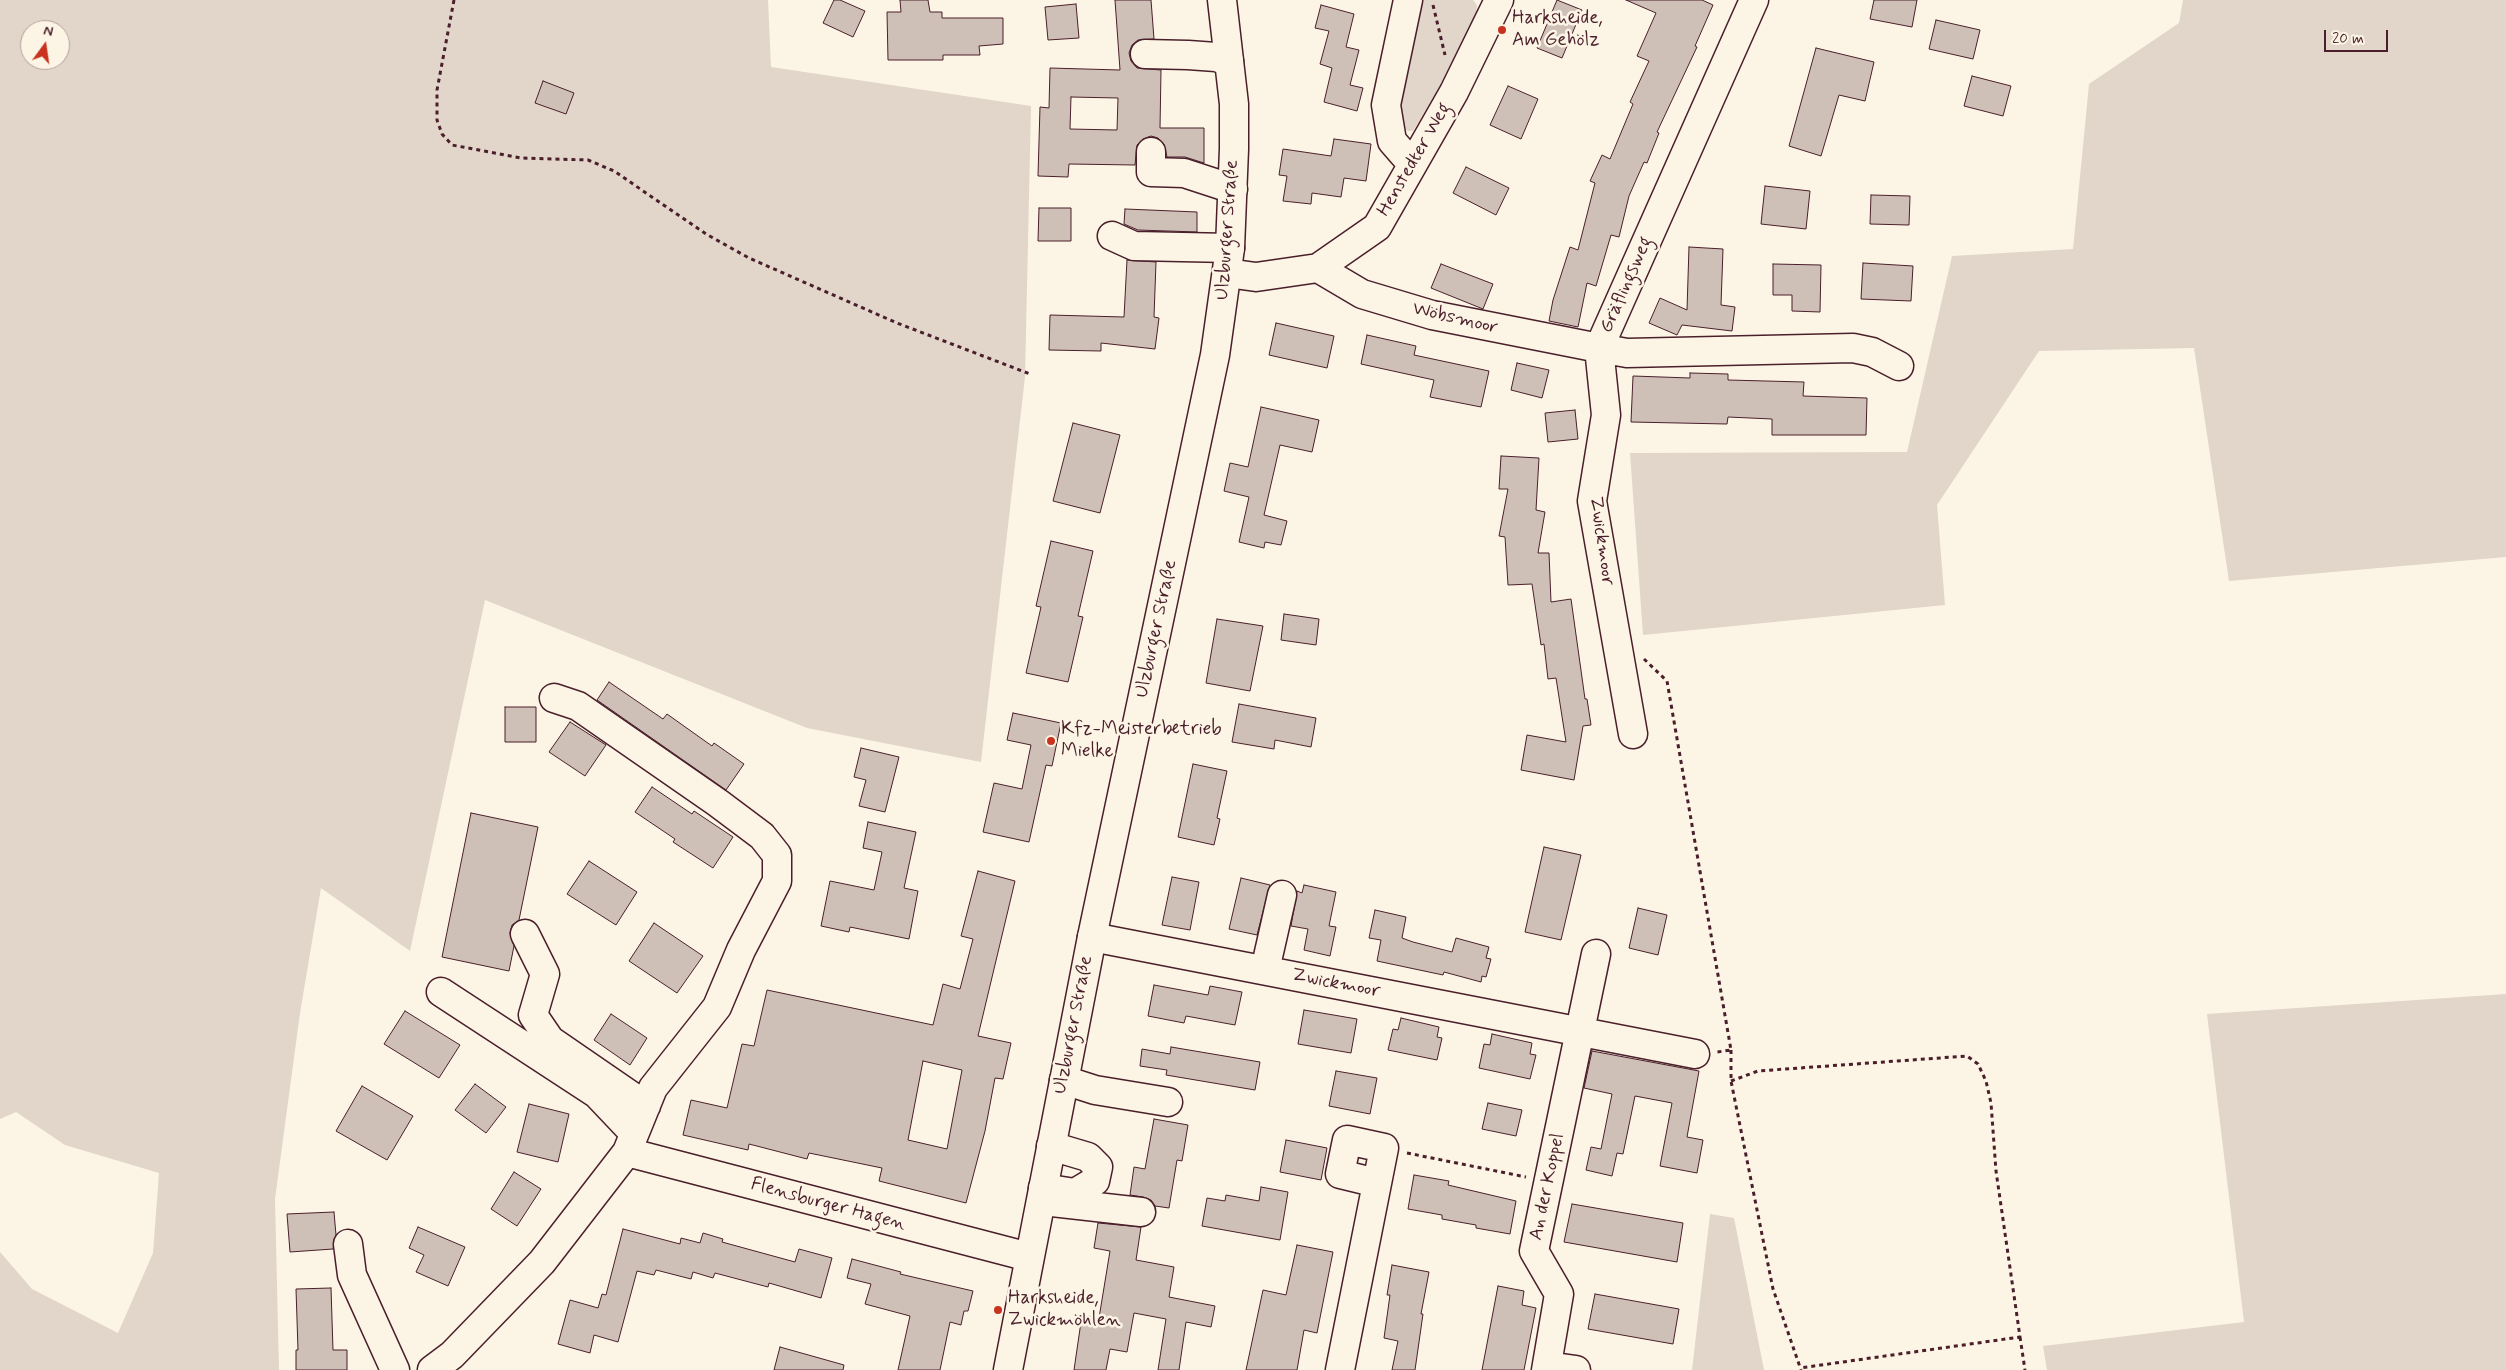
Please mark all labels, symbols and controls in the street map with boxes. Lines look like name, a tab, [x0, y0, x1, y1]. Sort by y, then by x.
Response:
place label: Harksheide, Am Gehölz	[1512, 8, 1603, 52]
north arrow	[20, 20, 70, 70]
scale bar	[2326, 20, 2390, 52]
text: N	[42, 22, 55, 41]
marker: Harksheide, Am Gehölz	[1496, 24, 1508, 36]
text: 20 m	[2332, 29, 2364, 49]
street label: Henstedter Weg	[1373, 99, 1457, 221]
street label: Ulzburger Straße	[1212, 159, 1244, 301]
street label: Gräflingsweg	[1596, 233, 1658, 337]
street label: Wöbsmoor	[1410, 298, 1500, 340]
street label: Zwickmoor	[1583, 495, 1619, 587]
street label: Ulzburger Straße	[1131, 558, 1183, 700]
place label: Kfz-Meisterbetrieb Mielke	[1061, 719, 1222, 763]
marker: Kfz-Meisterbetrieb Mielke	[1045, 735, 1057, 747]
street label: Ulzburger Straße	[1049, 954, 1099, 1096]
street label: Zwickmoor	[1290, 964, 1382, 1004]
street label: An der Koppel	[1526, 1131, 1570, 1243]
street label: Flensburger Hagen	[748, 1173, 908, 1237]
place label: Harksheide, Zwickmöhlen	[1008, 1288, 1121, 1332]
marker: Harksheide, Zwickmöhlen	[992, 1304, 1004, 1316]

